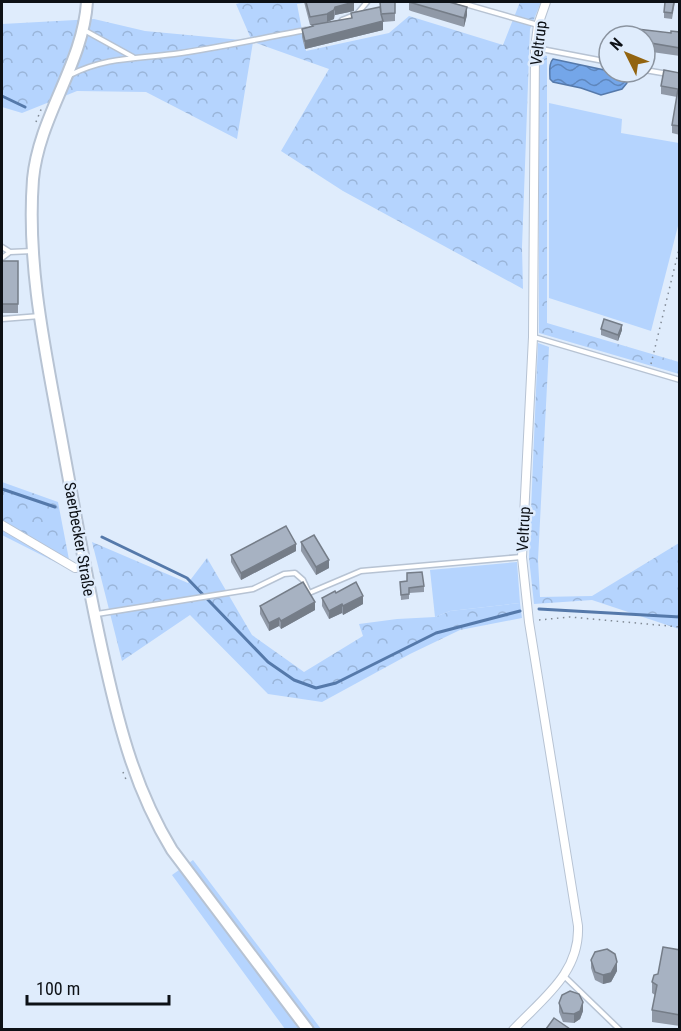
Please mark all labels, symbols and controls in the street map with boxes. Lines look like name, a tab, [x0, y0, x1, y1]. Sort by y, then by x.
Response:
street label: Veltrup	[526, 19, 551, 67]
north arrow	[597, 24, 657, 84]
text: N	[606, 34, 627, 54]
street label: Saerbecker Straße	[60, 481, 99, 598]
street label: Veltrup	[513, 506, 534, 552]
scale bar	[27, 968, 170, 1006]
text: 100 m	[36, 978, 80, 999]

